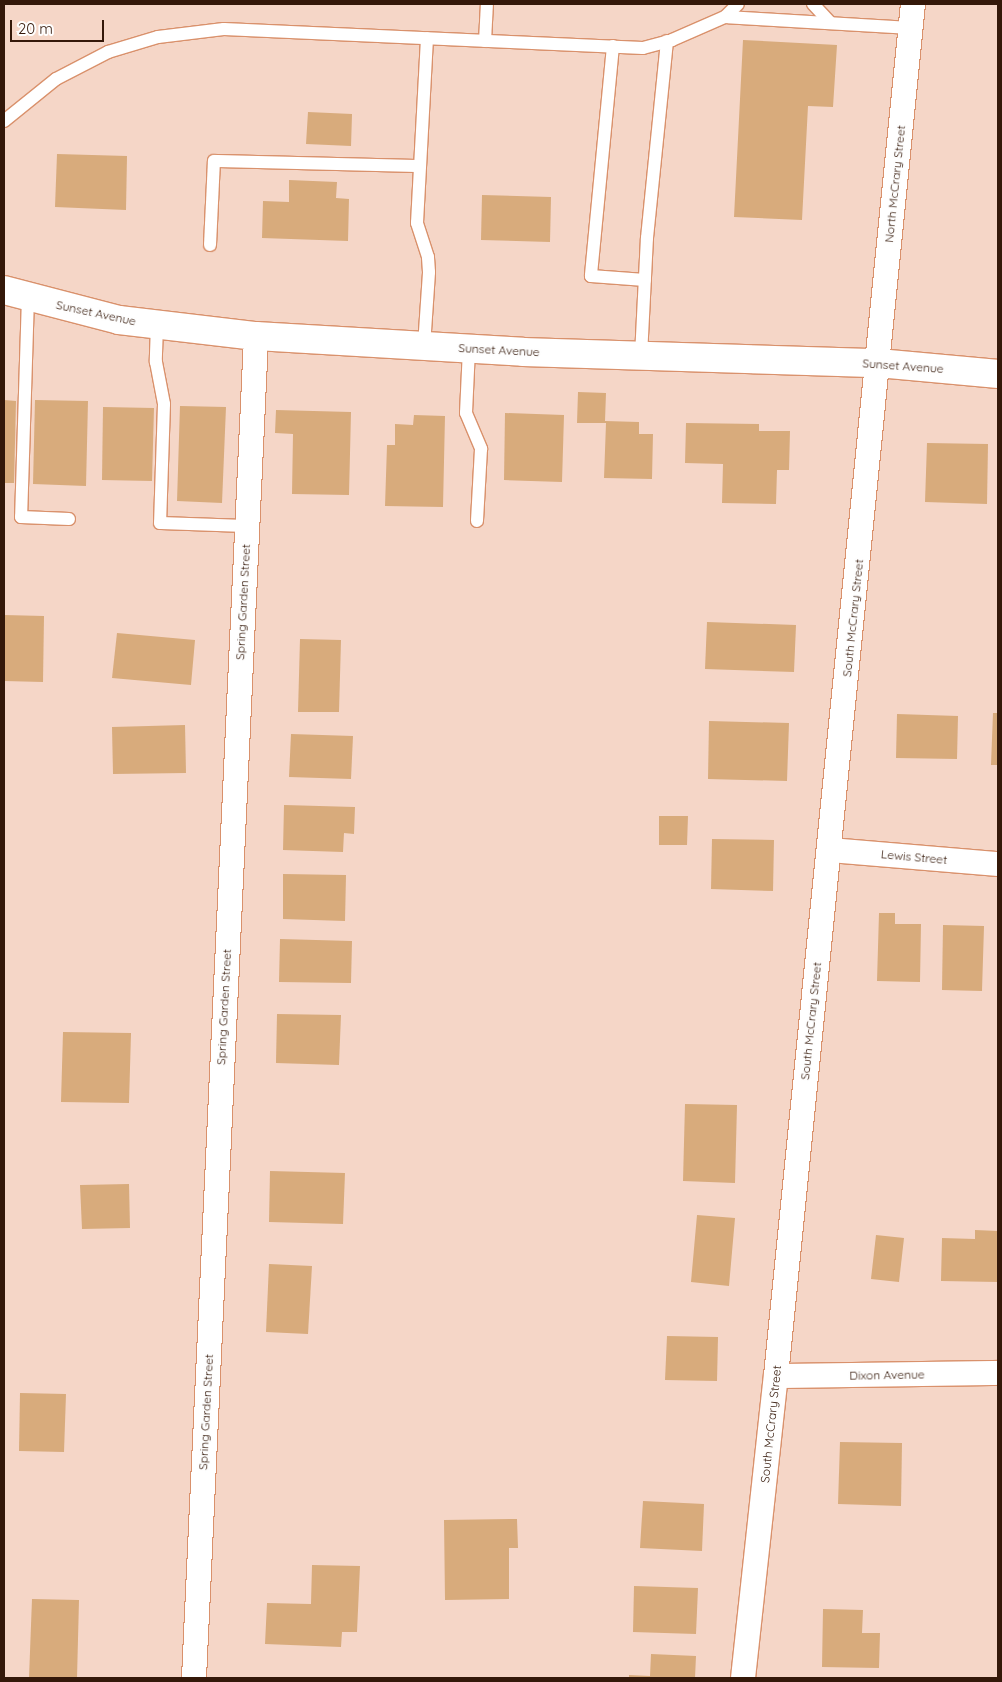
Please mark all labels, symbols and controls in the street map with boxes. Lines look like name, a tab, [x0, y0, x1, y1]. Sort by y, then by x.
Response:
scale bar	[12, 10, 106, 42]
text: 20 m	[18, 19, 53, 38]
street label: North McCrary Street	[882, 125, 908, 243]
street label: Sunset Avenue	[55, 298, 137, 328]
street label: Sunset Avenue	[458, 341, 540, 359]
street label: Sunset Avenue	[862, 356, 944, 376]
street label: Spring Garden Street	[233, 544, 253, 660]
street label: South McCrary Street	[840, 558, 866, 678]
street label: Lewis Street	[880, 847, 948, 867]
street label: Spring Garden Street	[214, 949, 234, 1065]
street label: South McCrary Street	[798, 961, 824, 1081]
street label: Spring Garden Street	[196, 1354, 216, 1470]
street label: South McCrary Street	[758, 1364, 784, 1484]
street label: Dixon Avenue	[849, 1367, 925, 1383]

